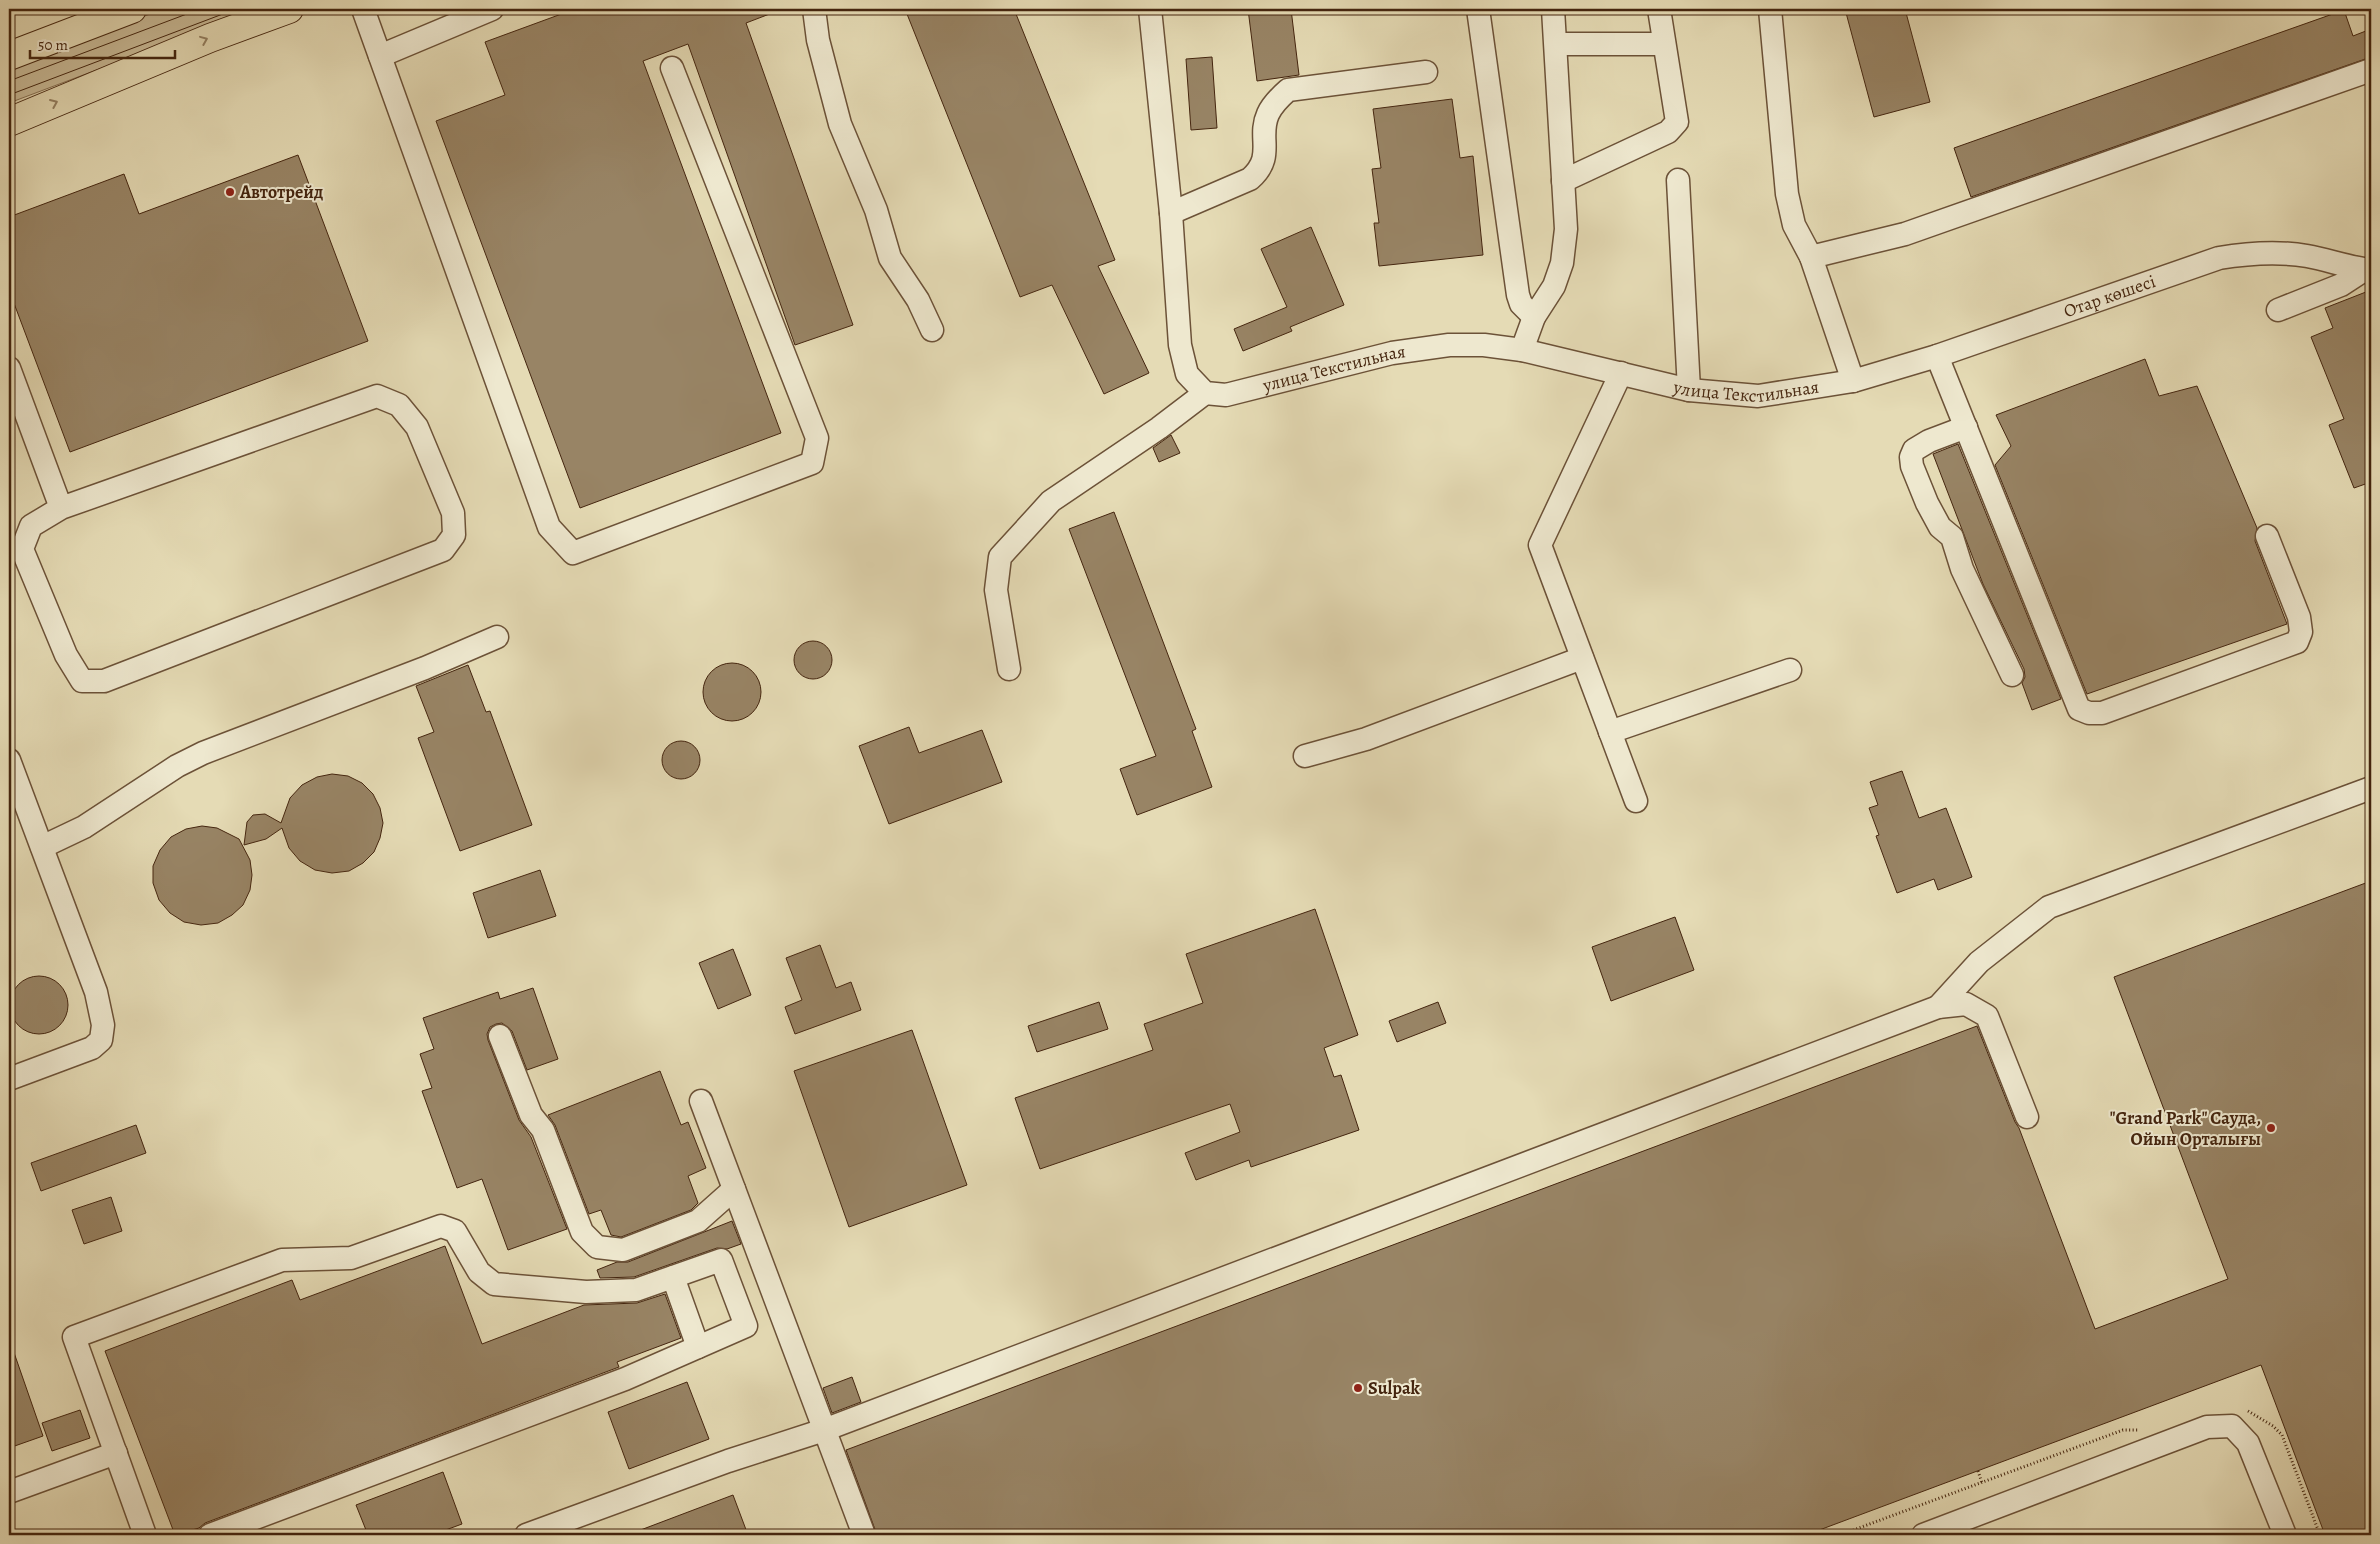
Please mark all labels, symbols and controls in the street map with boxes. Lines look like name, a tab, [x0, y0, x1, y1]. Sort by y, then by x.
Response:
scale bar	[30, 28, 175, 60]
text: 50 m	[38, 35, 68, 55]
one-way arrow	[199, 36, 208, 47]
one-way arrow	[49, 99, 58, 110]
place label: Автотрейд	[239, 180, 323, 204]
marker: Автотрейд	[224, 186, 236, 198]
street label: Отар көшесі	[2060, 269, 2159, 323]
street label: улица Текстильная	[1259, 339, 1407, 397]
street label: улица Текстильная	[1670, 375, 1821, 408]
place label: "Grand Park" Сауда, Ойын Орталығы	[2110, 1106, 2261, 1151]
marker: "Grand Park" Сауда, Ойын Орталығы	[2265, 1122, 2277, 1134]
place label: Sulpak	[1368, 1376, 1421, 1400]
marker: Sulpak	[1352, 1382, 1364, 1394]

